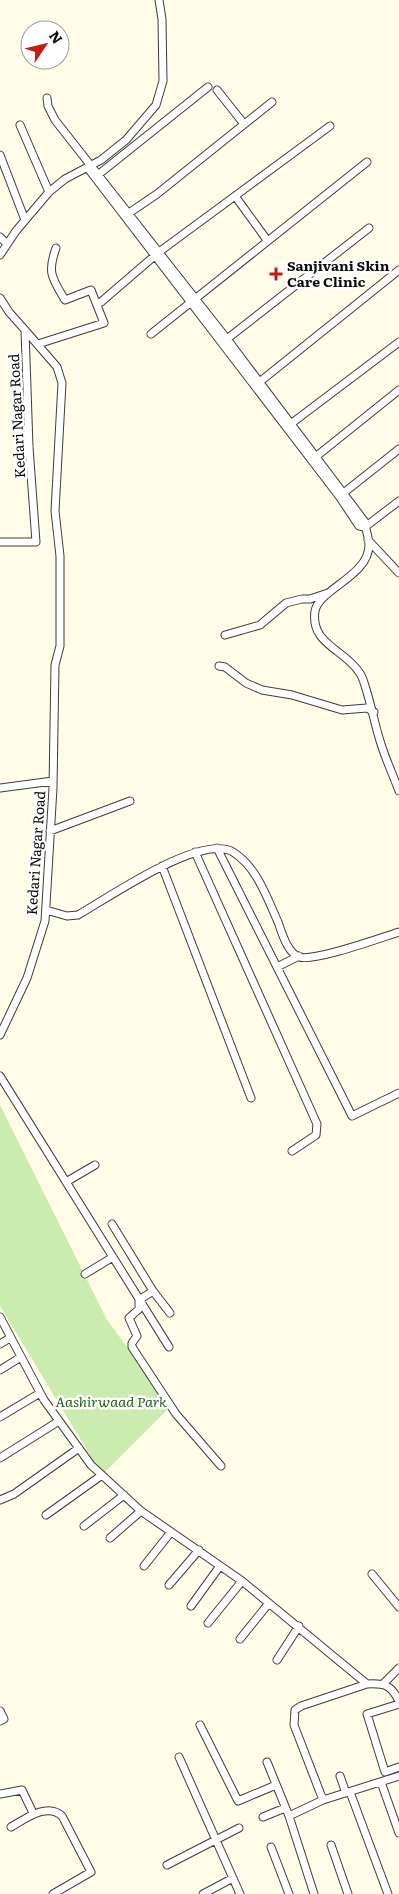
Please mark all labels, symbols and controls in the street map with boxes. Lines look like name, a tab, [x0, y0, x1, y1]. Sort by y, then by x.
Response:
north arrow	[20, 20, 70, 70]
text: N	[45, 26, 68, 48]
place label: Sanjivani Skin Care Clinic	[287, 255, 390, 291]
marker: Sanjivani Skin Care Clinic	[269, 267, 283, 281]
street label: Kedari Nagar Road	[3, 353, 29, 479]
street label: Kedari Nagar Road	[21, 790, 49, 916]
park label: Aashirwaad Park	[55, 1391, 167, 1411]

